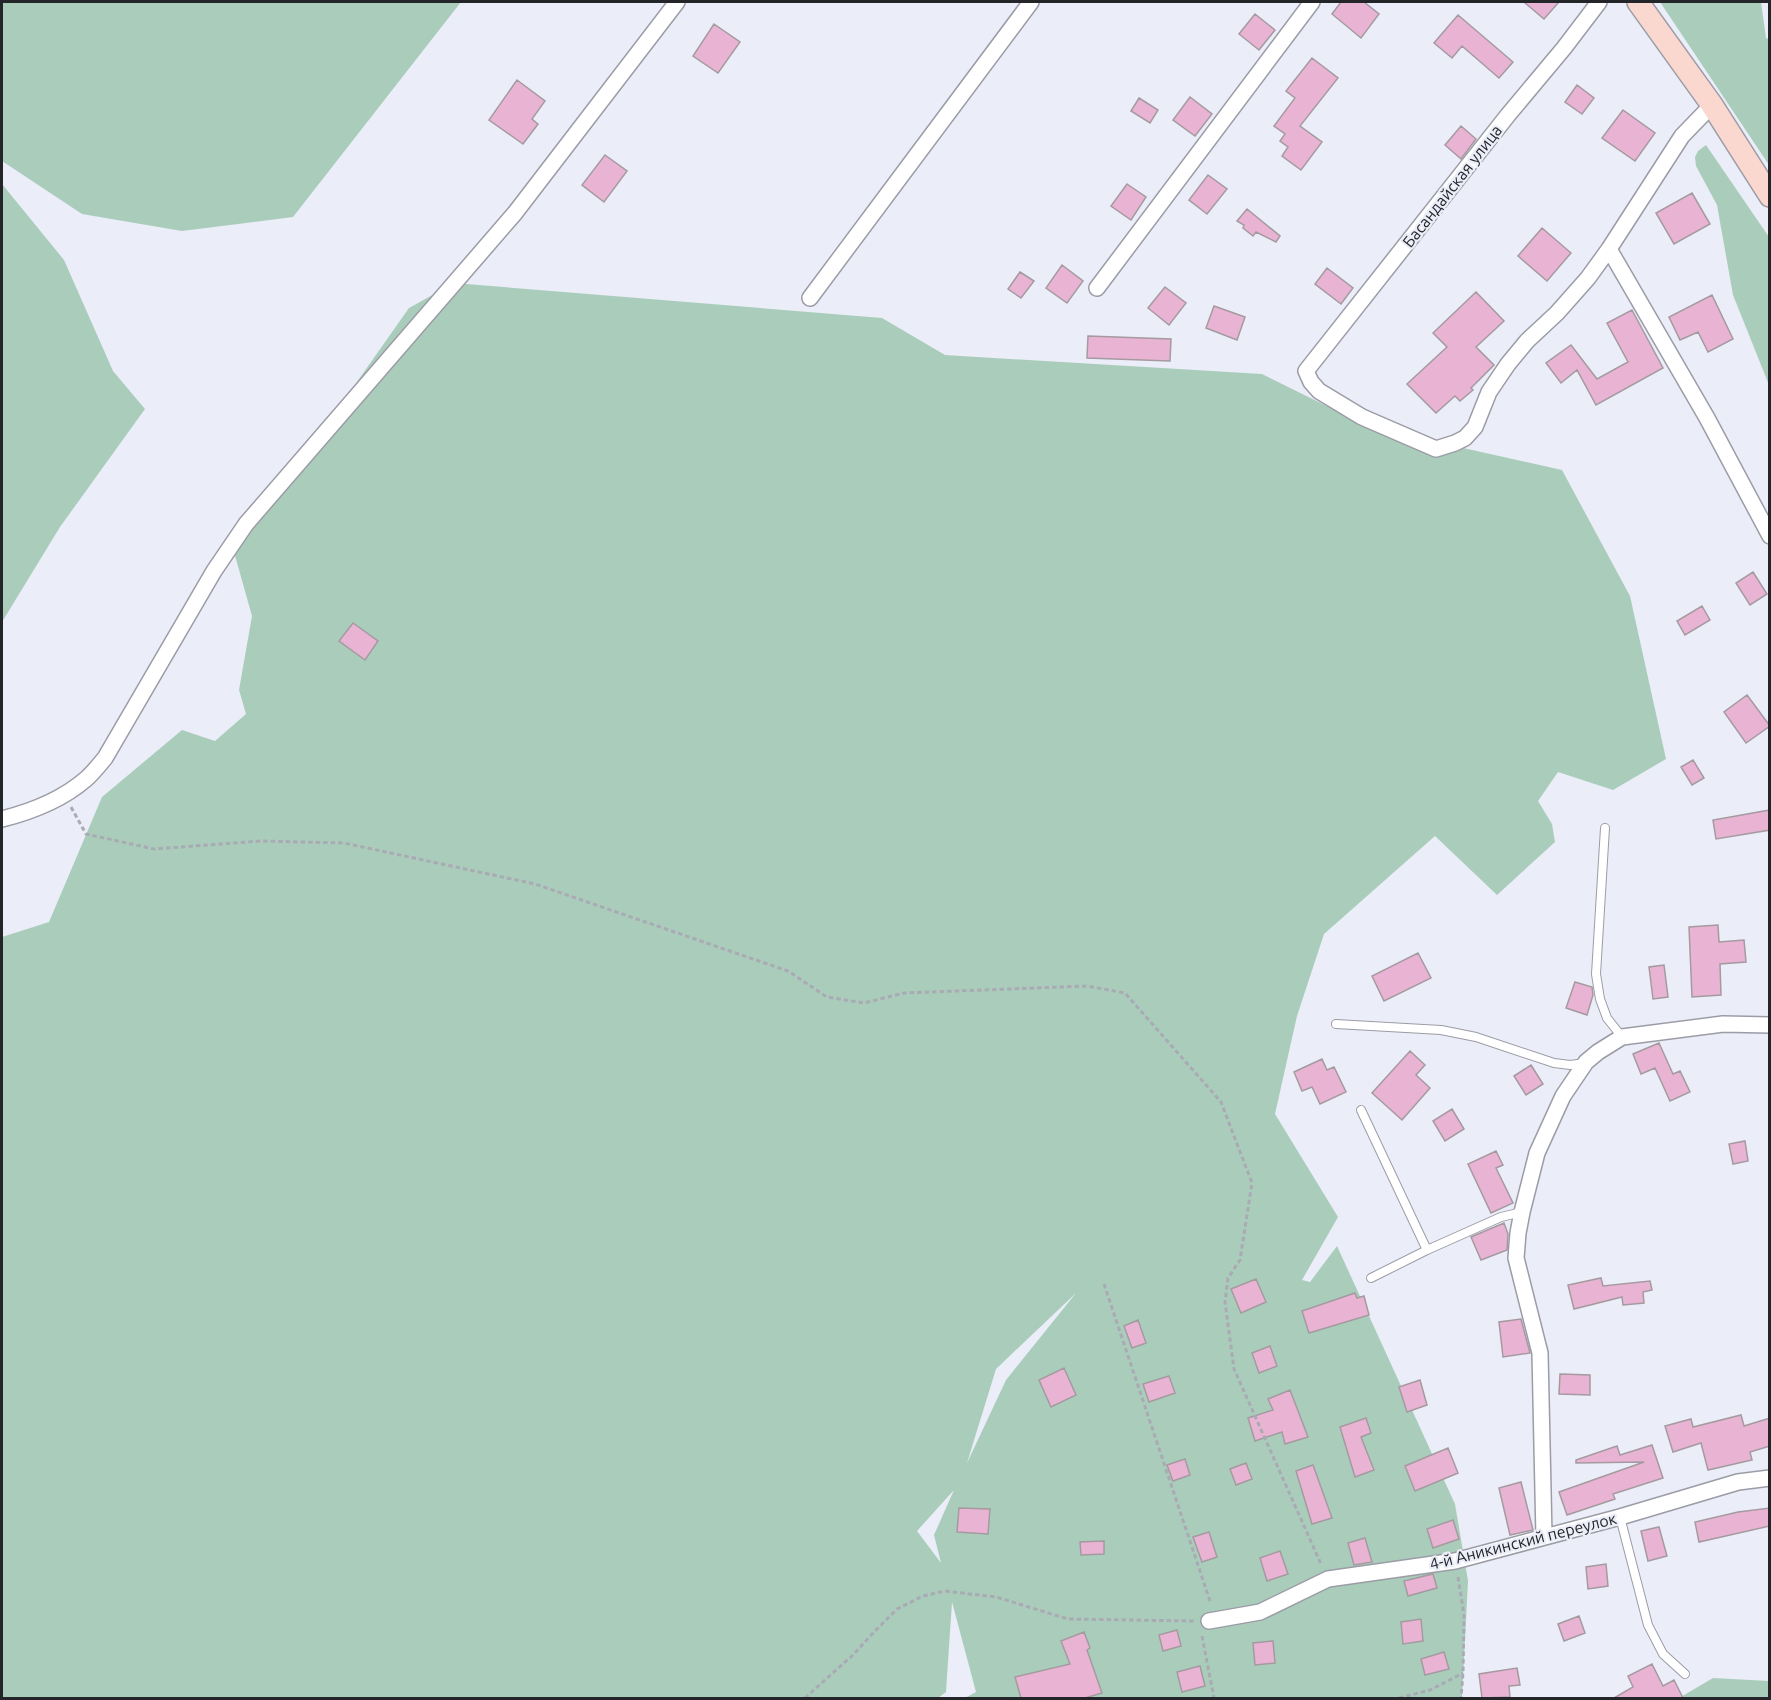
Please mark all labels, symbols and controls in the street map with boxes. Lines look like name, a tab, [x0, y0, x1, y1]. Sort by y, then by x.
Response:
street label: Басандайская улица	[1399, 121, 1505, 251]
street label: 4-й Аникинский переулок	[1428, 1509, 1618, 1573]

